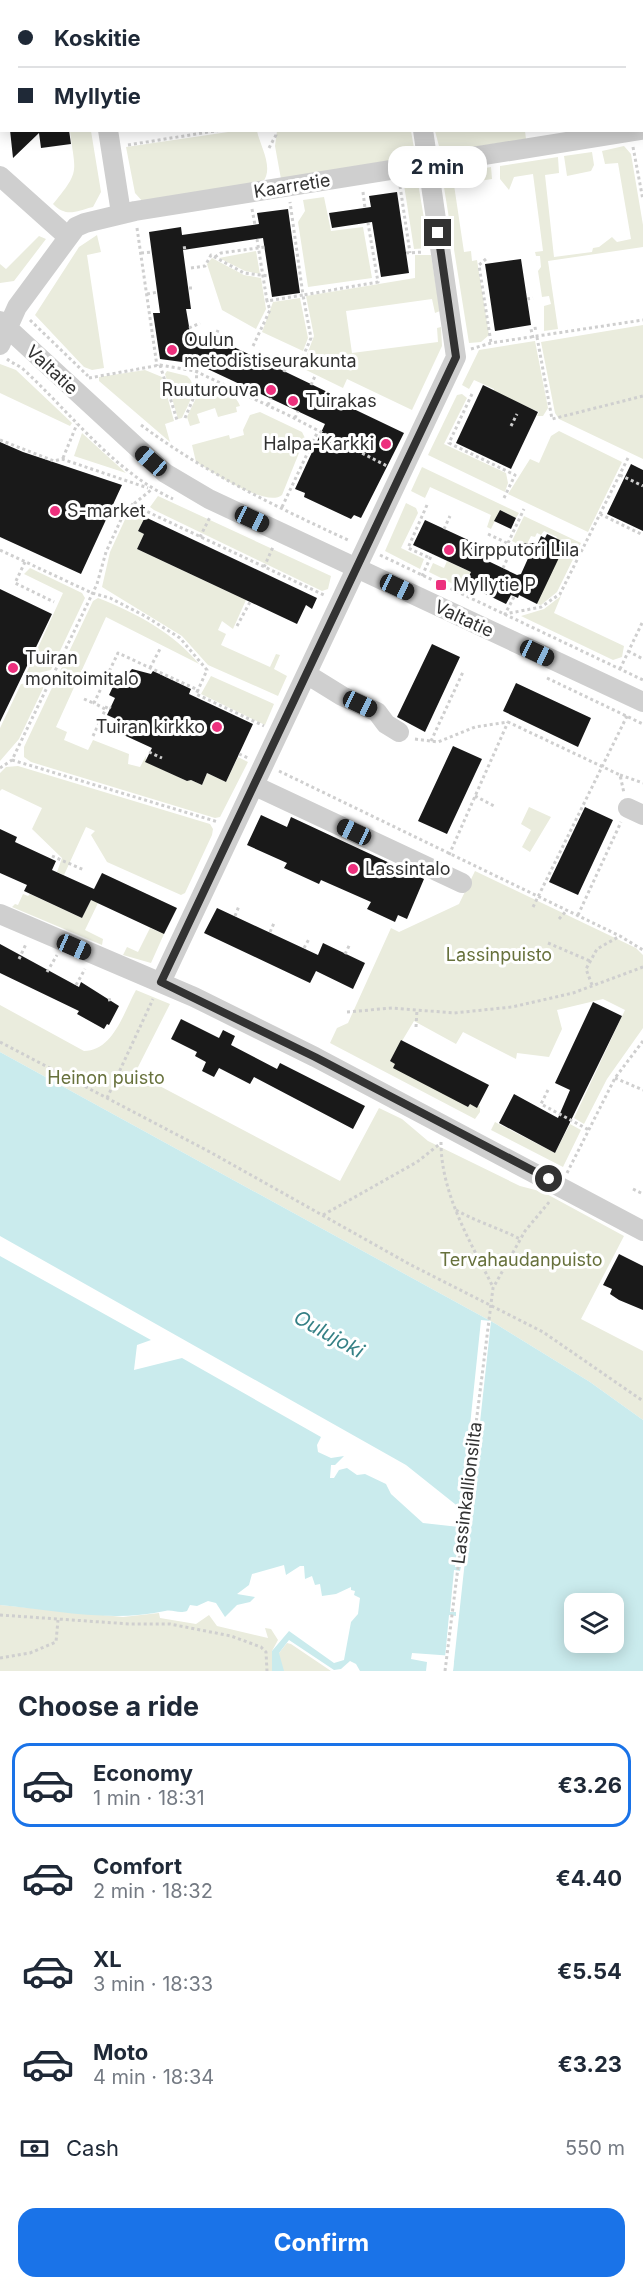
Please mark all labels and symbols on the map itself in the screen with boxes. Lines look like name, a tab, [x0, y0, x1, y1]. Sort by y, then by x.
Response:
callout: 2 min	[388, 146, 488, 188]
street label: Kaarretie	[252, 169, 332, 202]
route end	[424, 219, 451, 246]
place label: Oulun metodistiseurakunta	[184, 329, 357, 371]
street label: Valtatie	[22, 340, 83, 399]
marker: Oulun metodistiseurakunta	[165, 343, 179, 357]
place label: Ruuturouva	[162, 379, 259, 400]
marker: Ruuturouva	[264, 383, 278, 397]
place label: Tuirakas	[305, 390, 377, 411]
marker: Tuirakas	[286, 394, 300, 408]
place label: Halpa-Karkki	[263, 433, 374, 454]
marker: Halpa-Karkki	[379, 437, 393, 451]
car	[132, 442, 170, 480]
place label: S-market	[67, 500, 146, 521]
car	[232, 503, 272, 535]
marker: S-market	[48, 504, 62, 518]
place label: Kirpputori Lila	[461, 539, 579, 560]
marker: Kirpputori Lila	[442, 543, 456, 557]
car	[377, 571, 417, 603]
place label: Myllytie P	[453, 574, 536, 595]
marker: Myllytie P	[434, 578, 448, 592]
street label: Valtatie	[431, 596, 497, 641]
car	[517, 637, 557, 669]
place label: Tuiran monitoimitalo	[25, 647, 139, 689]
marker: Tuiran monitoimitalo	[6, 661, 20, 675]
car	[340, 688, 380, 720]
place label: Tuiran kirkko	[96, 716, 205, 737]
marker: Tuiran kirkko	[210, 720, 224, 734]
car	[334, 816, 374, 848]
place label: Lassintalo	[365, 858, 451, 879]
marker: Lassintalo	[346, 862, 360, 876]
car	[54, 931, 94, 963]
park label: Lassinpuisto	[446, 944, 552, 965]
park label: Heinon puisto	[47, 1067, 165, 1088]
route start	[535, 1165, 562, 1192]
park label: Tervahaudanpuisto	[439, 1249, 603, 1270]
water label: Oulujoki	[290, 1305, 369, 1364]
street label: Lassinkallionsilta	[447, 1421, 486, 1565]

